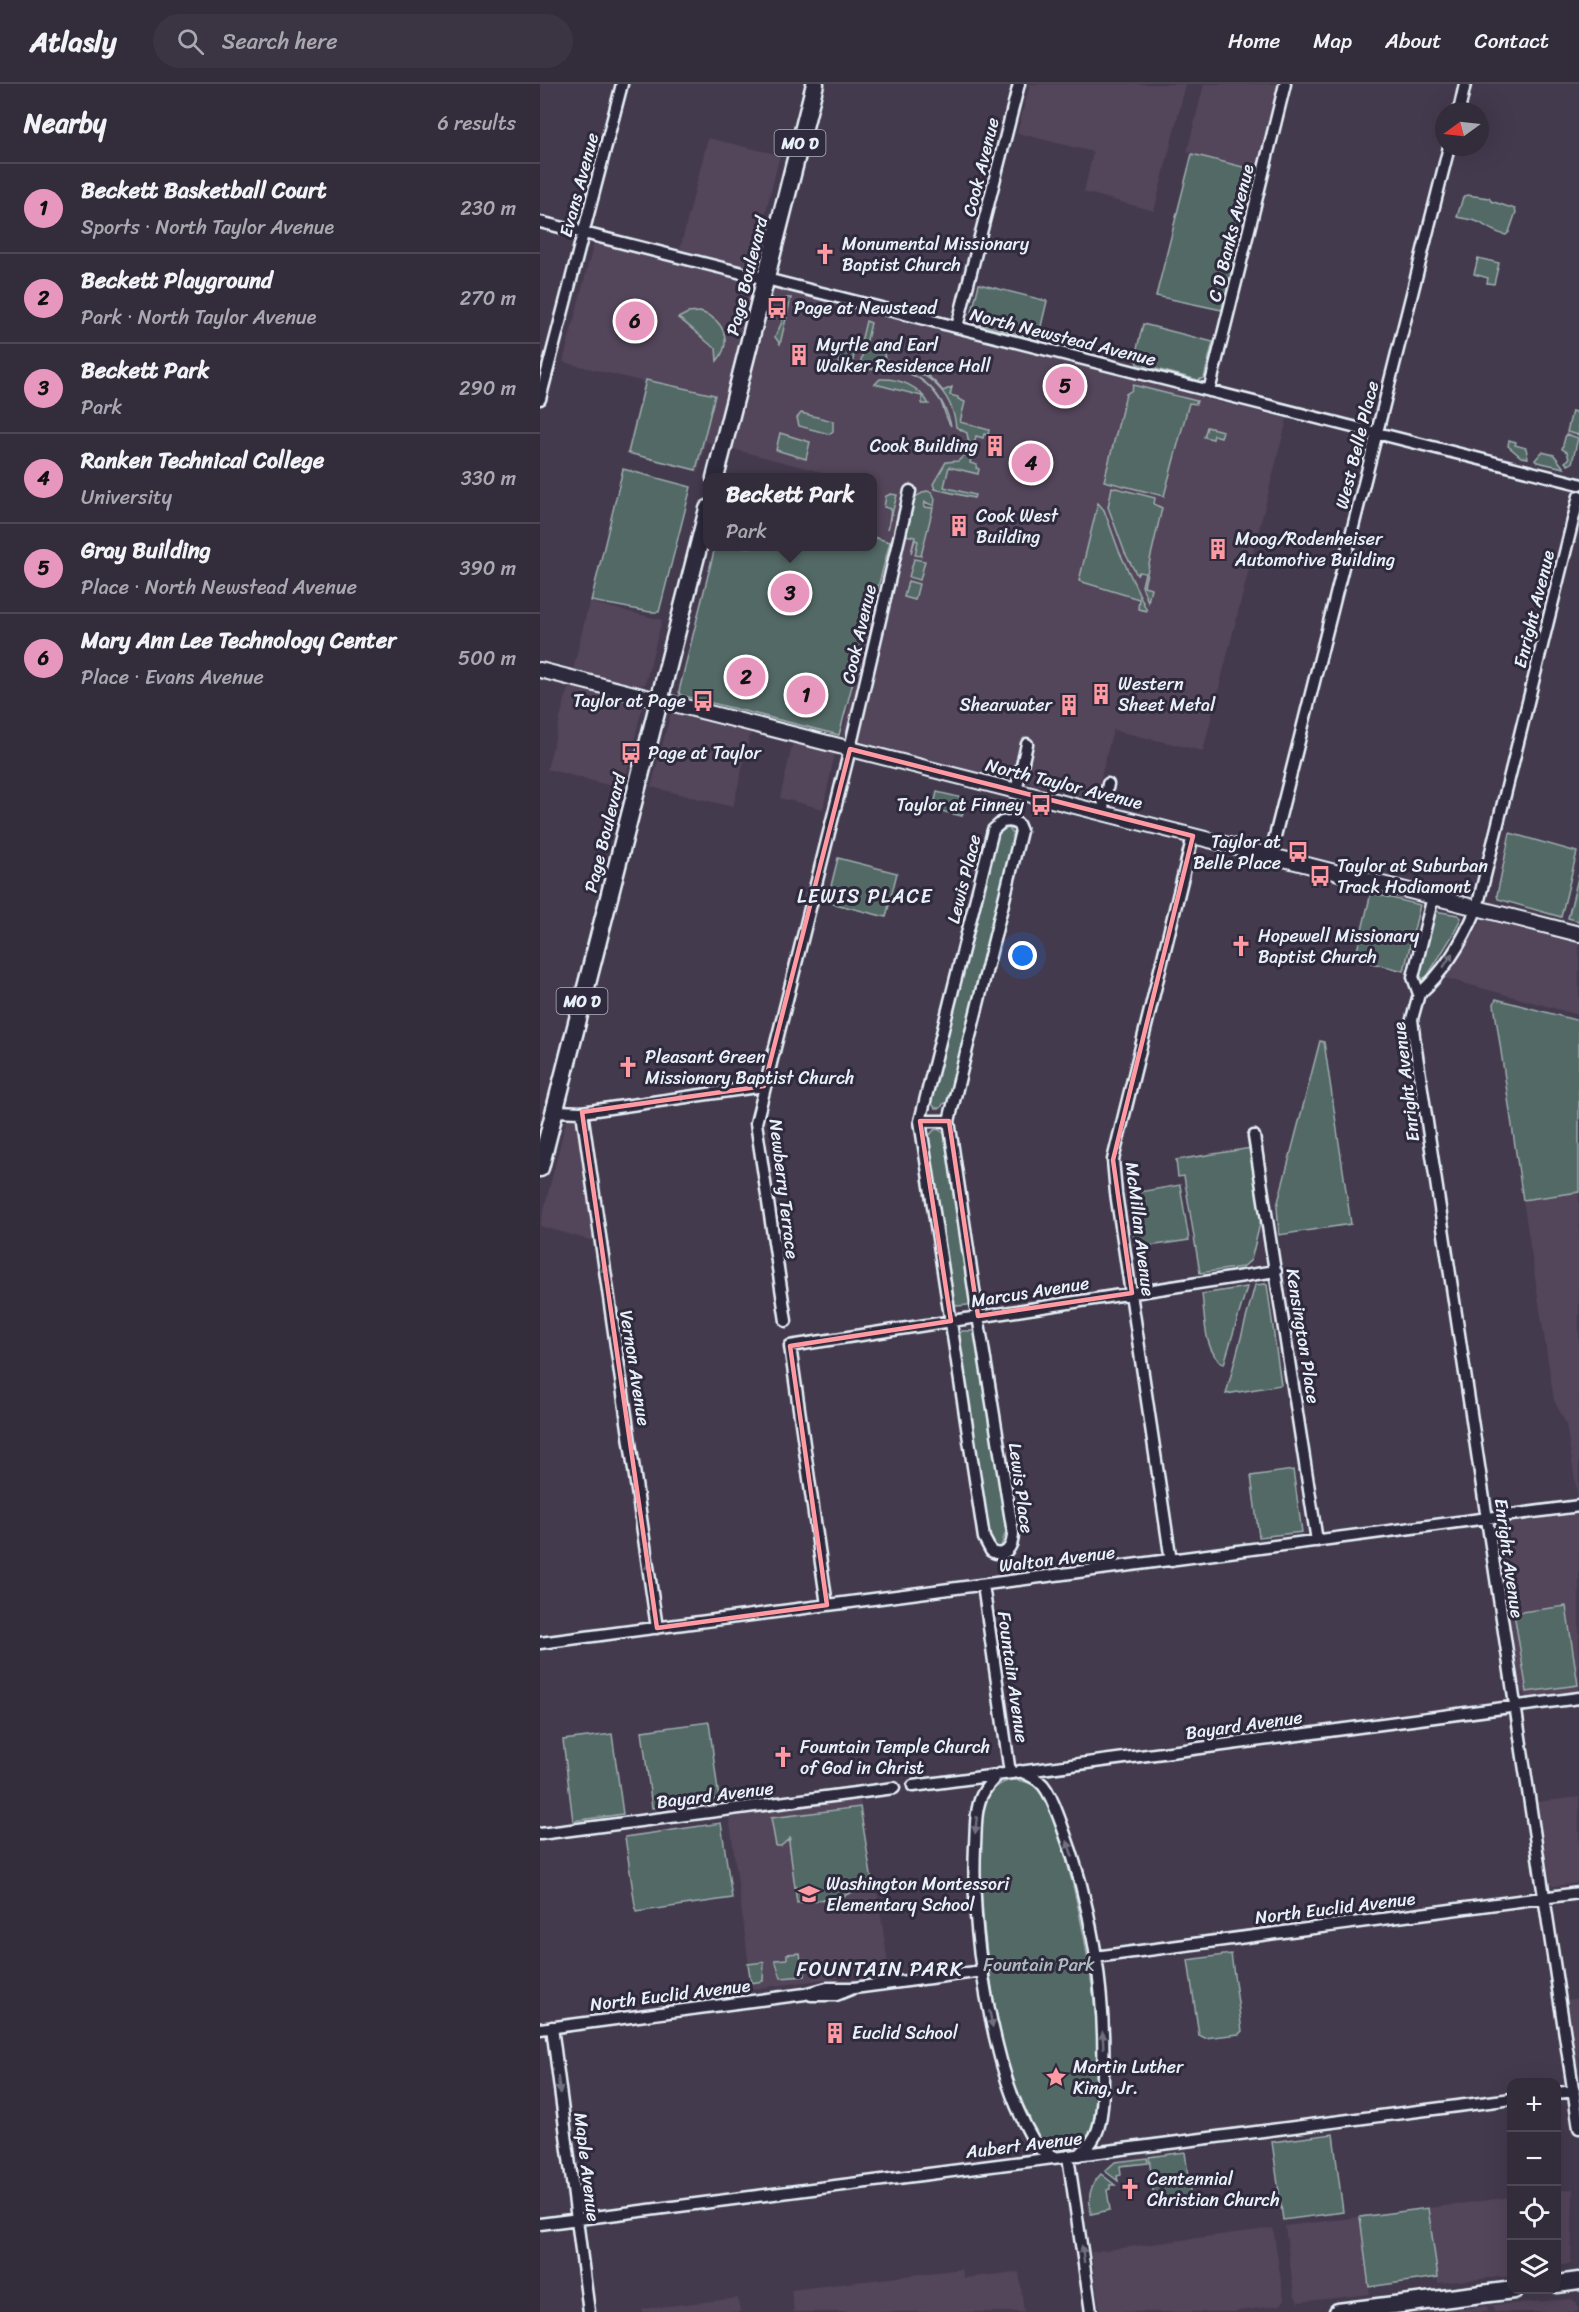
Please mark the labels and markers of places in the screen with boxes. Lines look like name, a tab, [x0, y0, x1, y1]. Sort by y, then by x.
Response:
place label: Monumental Missionary Baptist Church	[842, 228, 1030, 281]
church icon: Monumental Missionary Baptist Church	[813, 242, 837, 266]
place label: Page at Newstead	[794, 292, 938, 324]
bus stop icon: Page at Newstead	[765, 296, 789, 320]
pin: 6	[616, 298, 655, 344]
place label: Myrtle and Earl Walker Residence Hall	[816, 329, 992, 382]
building icon: Myrtle and Earl Walker Residence Hall	[787, 343, 811, 367]
pin: 5	[1046, 364, 1084, 408]
place label: Cook Building	[870, 430, 978, 462]
building icon: Cook Building	[983, 434, 1007, 458]
pin: 4	[1012, 440, 1050, 485]
place label: Cook West Building	[976, 500, 1059, 553]
building icon: Cook West Building	[947, 514, 971, 538]
place label: Moog/Rodenheiser Automotive Building	[1234, 523, 1395, 576]
building icon: Moog/Rodenheiser Automotive Building	[1206, 537, 1230, 561]
pin: 3	[770, 570, 810, 616]
pin: 2	[726, 654, 766, 700]
place label: Western Sheet Metal	[1118, 668, 1216, 721]
pin: 1	[786, 672, 826, 718]
building icon: Western Sheet Metal	[1089, 682, 1113, 706]
place label: Taylor at Page	[573, 685, 686, 717]
bus stop icon: Taylor at Page	[691, 689, 715, 713]
place label: Shearwater	[960, 689, 1054, 721]
building icon: Shearwater	[1057, 693, 1081, 717]
place label: Page at Taylor	[648, 737, 762, 769]
bus stop icon: Page at Taylor	[619, 741, 643, 765]
place label: Taylor at Finney	[896, 789, 1025, 821]
bus stop icon: Taylor at Finney	[1029, 793, 1053, 817]
place label: Taylor at Belle Place	[1193, 826, 1281, 879]
bus stop icon: Taylor at Belle Place	[1286, 840, 1310, 864]
place label: Taylor at Suburban Track Hodiamont	[1337, 850, 1488, 903]
bus stop icon: Taylor at Suburban Track Hodiamont	[1308, 864, 1332, 888]
place label: Hopewell Missionary Baptist Church	[1258, 920, 1420, 973]
church icon: Hopewell Missionary Baptist Church	[1229, 934, 1253, 958]
place label: Pleasant Green Missionary Baptist Church	[645, 1041, 854, 1094]
church icon: Pleasant Green Missionary Baptist Church	[616, 1055, 640, 1079]
place label: Fountain Temple Church of God in Christ	[800, 1731, 990, 1784]
church icon: Fountain Temple Church of God in Christ	[771, 1745, 795, 1769]
place label: Washington Montessori Elementary School	[826, 1868, 1010, 1921]
school or university icon: Washington Montessori Elementary School	[797, 1882, 821, 1906]
place label: Euclid School	[852, 2017, 959, 2049]
building icon: Euclid School	[823, 2021, 847, 2045]
place label: Martin Luther King, Jr.	[1073, 2051, 1185, 2104]
place icon: Martin Luther King, Jr.	[1044, 2065, 1068, 2089]
place label: Centennial Christian Church	[1147, 2163, 1280, 2216]
church icon: Centennial Christian Church	[1118, 2177, 1142, 2201]

